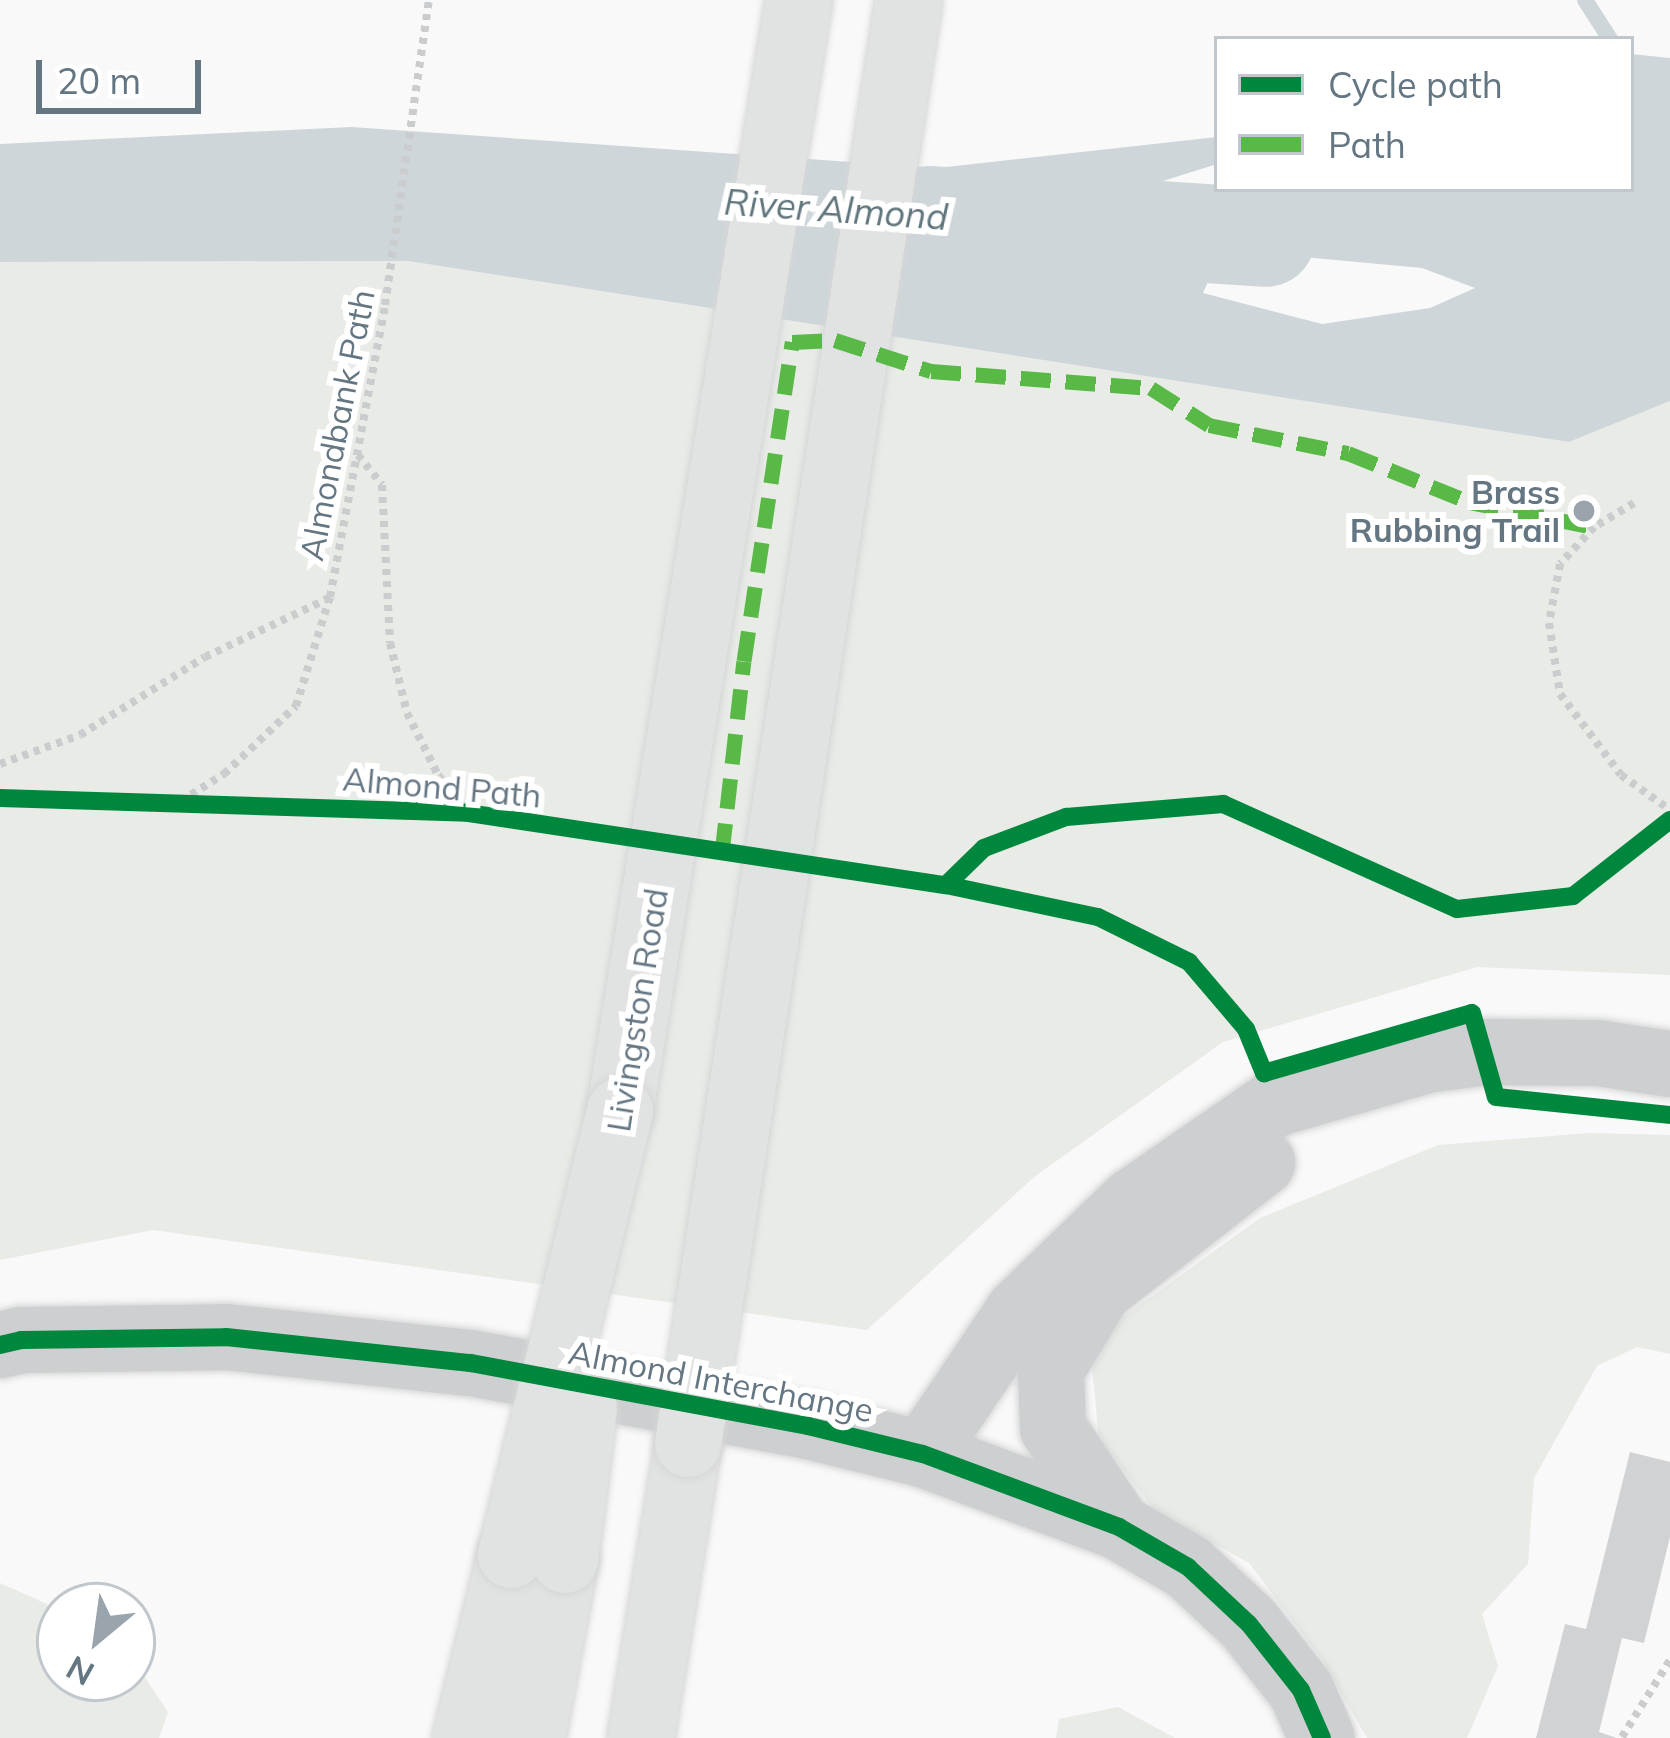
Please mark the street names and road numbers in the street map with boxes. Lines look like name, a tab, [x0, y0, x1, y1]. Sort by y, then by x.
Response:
street label: Almondbank Path	[291, 286, 383, 564]
street label: Almond Path	[341, 759, 543, 815]
street label: Livingston Road	[598, 886, 676, 1134]
street label: Almond Interchange	[565, 1332, 877, 1430]

